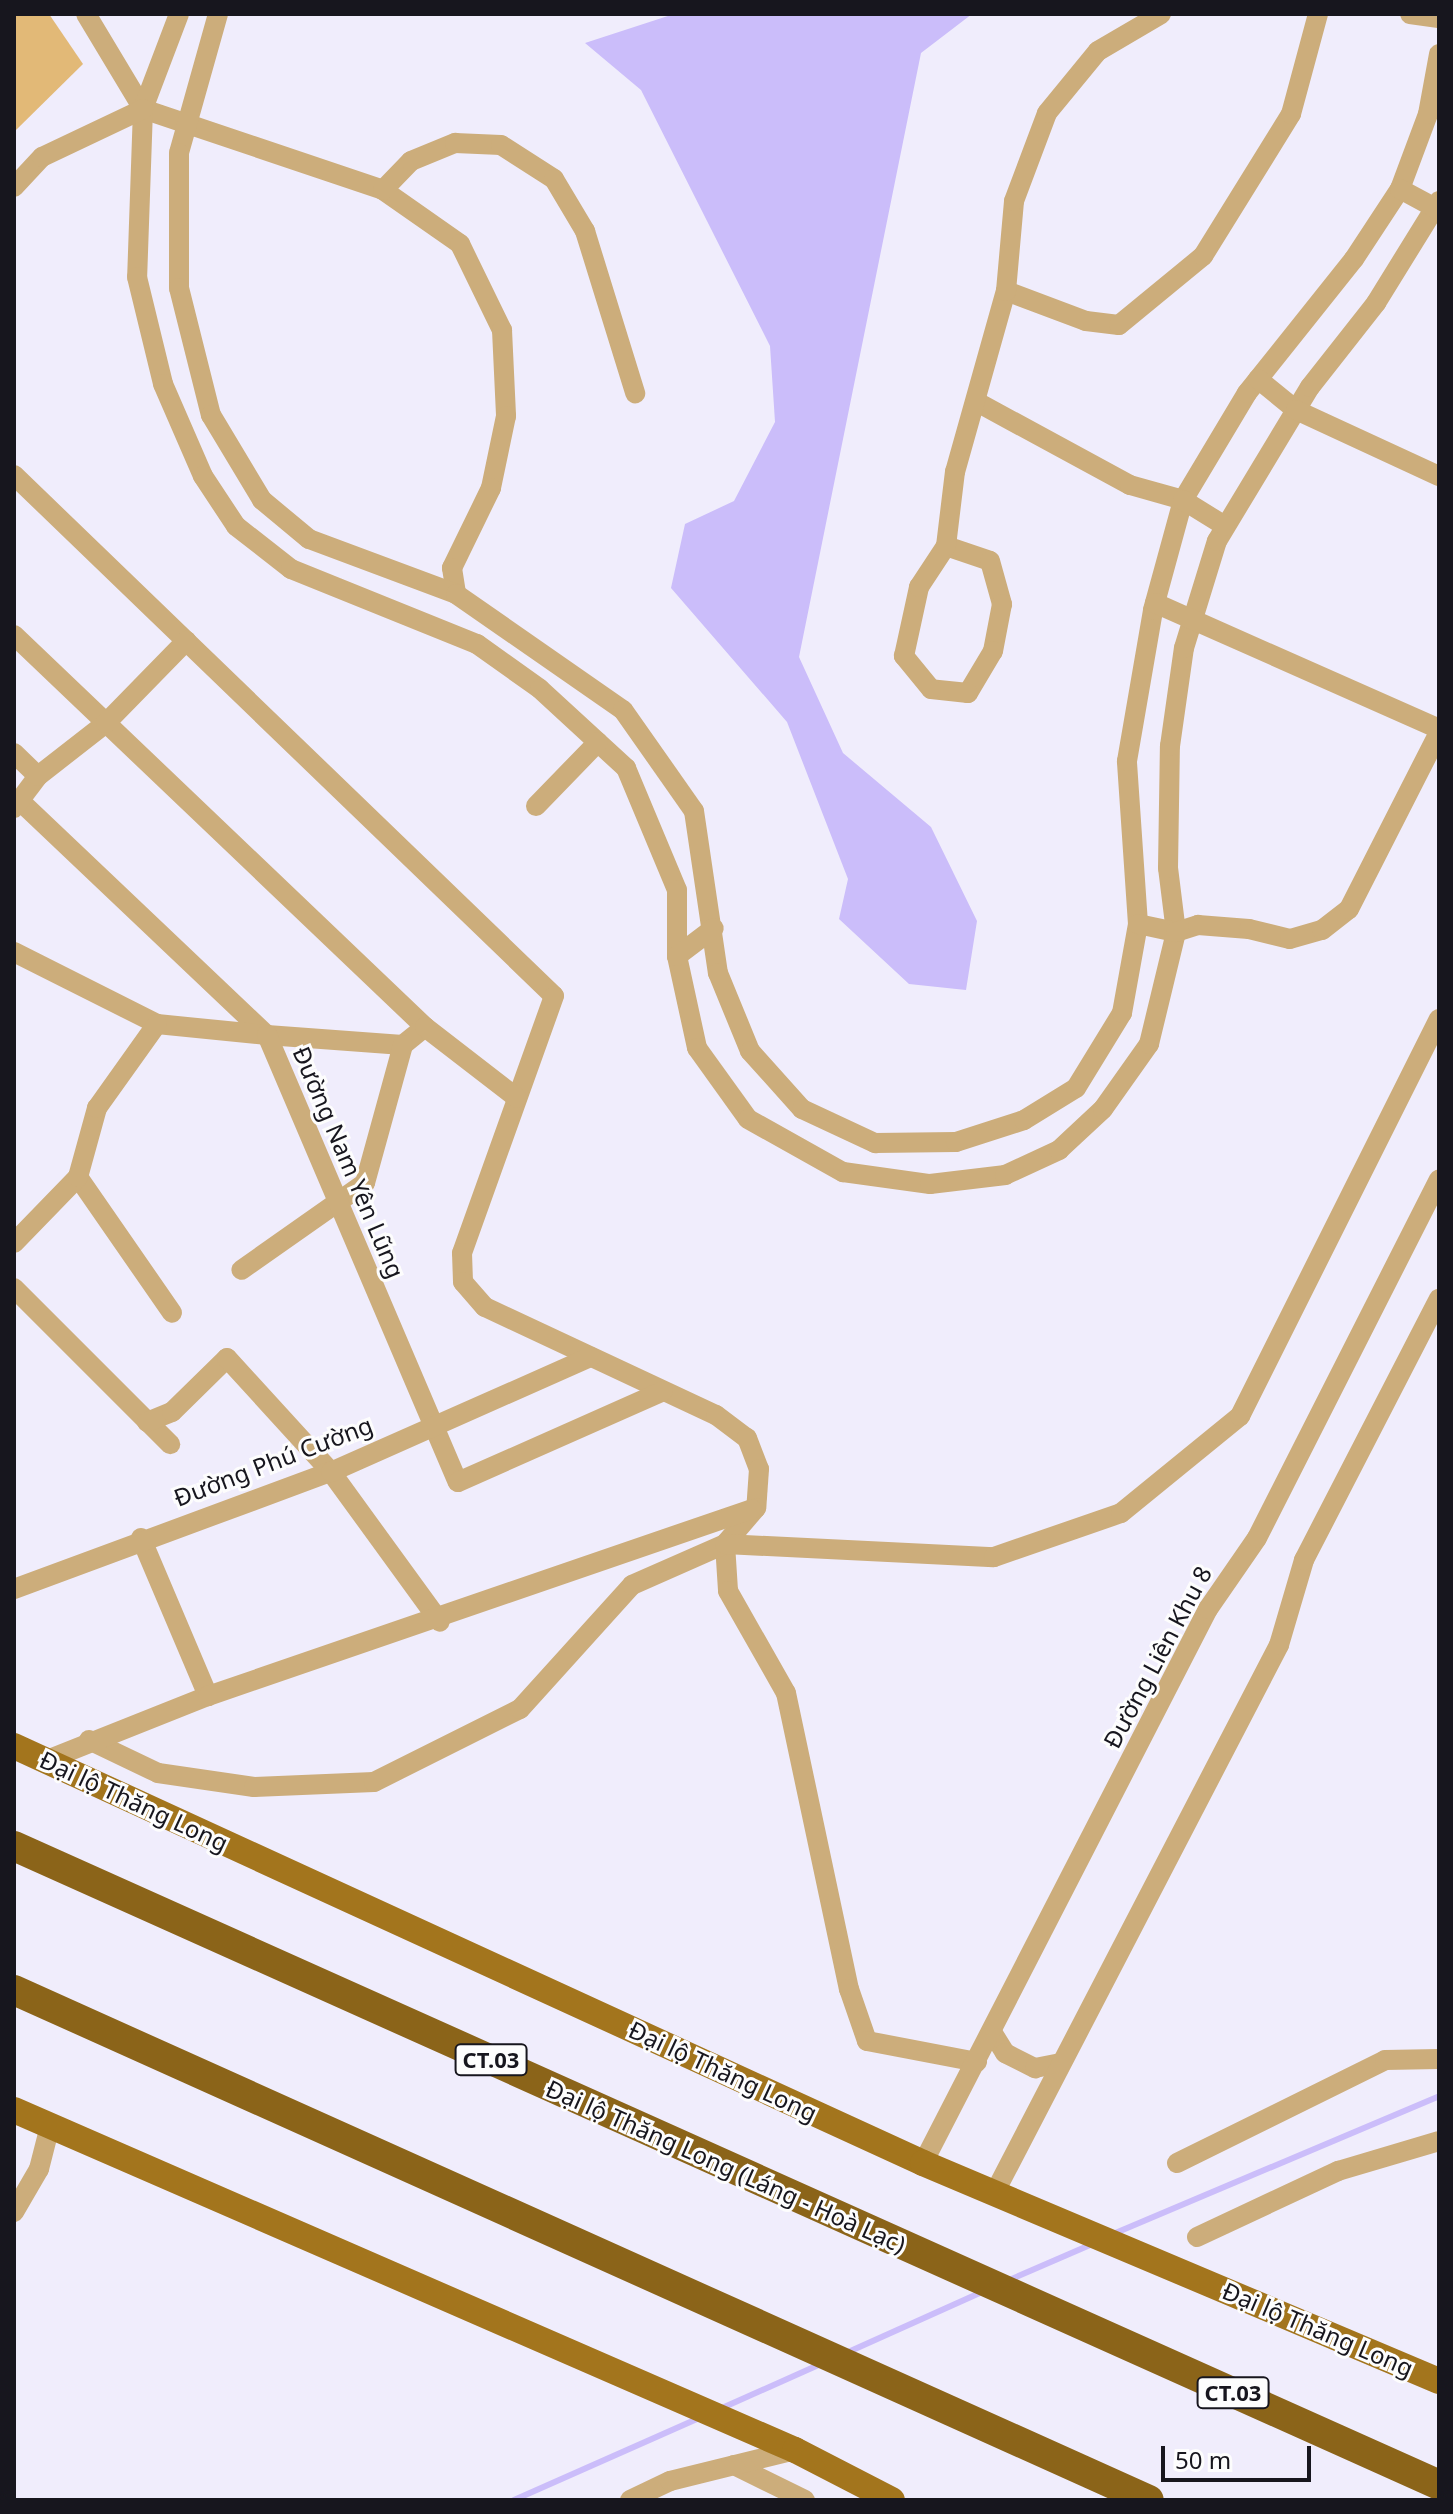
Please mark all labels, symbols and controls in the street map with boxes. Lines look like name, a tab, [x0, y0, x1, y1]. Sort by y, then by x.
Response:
street label: Đường Nam Yên Lũng	[287, 1042, 411, 1282]
street label: Đường Phú Cường	[170, 1410, 376, 1512]
street label: Đường Liên Khu 8	[1097, 1561, 1217, 1753]
street label: Đại lộ Thăng Long	[35, 1745, 233, 1857]
street label: Đại lộ Thăng Long	[624, 2015, 822, 2127]
road number: CT.03	[453, 2042, 529, 2078]
street label: Đại lộ Thăng Long (Láng - Hoà Lạc)	[542, 2073, 910, 2259]
street label: Đại lộ Thăng Long	[1218, 2276, 1418, 2382]
road number: CT.03	[1195, 2375, 1271, 2411]
scale bar	[1165, 2430, 1315, 2480]
text: 50 m	[1175, 2443, 1231, 2476]

